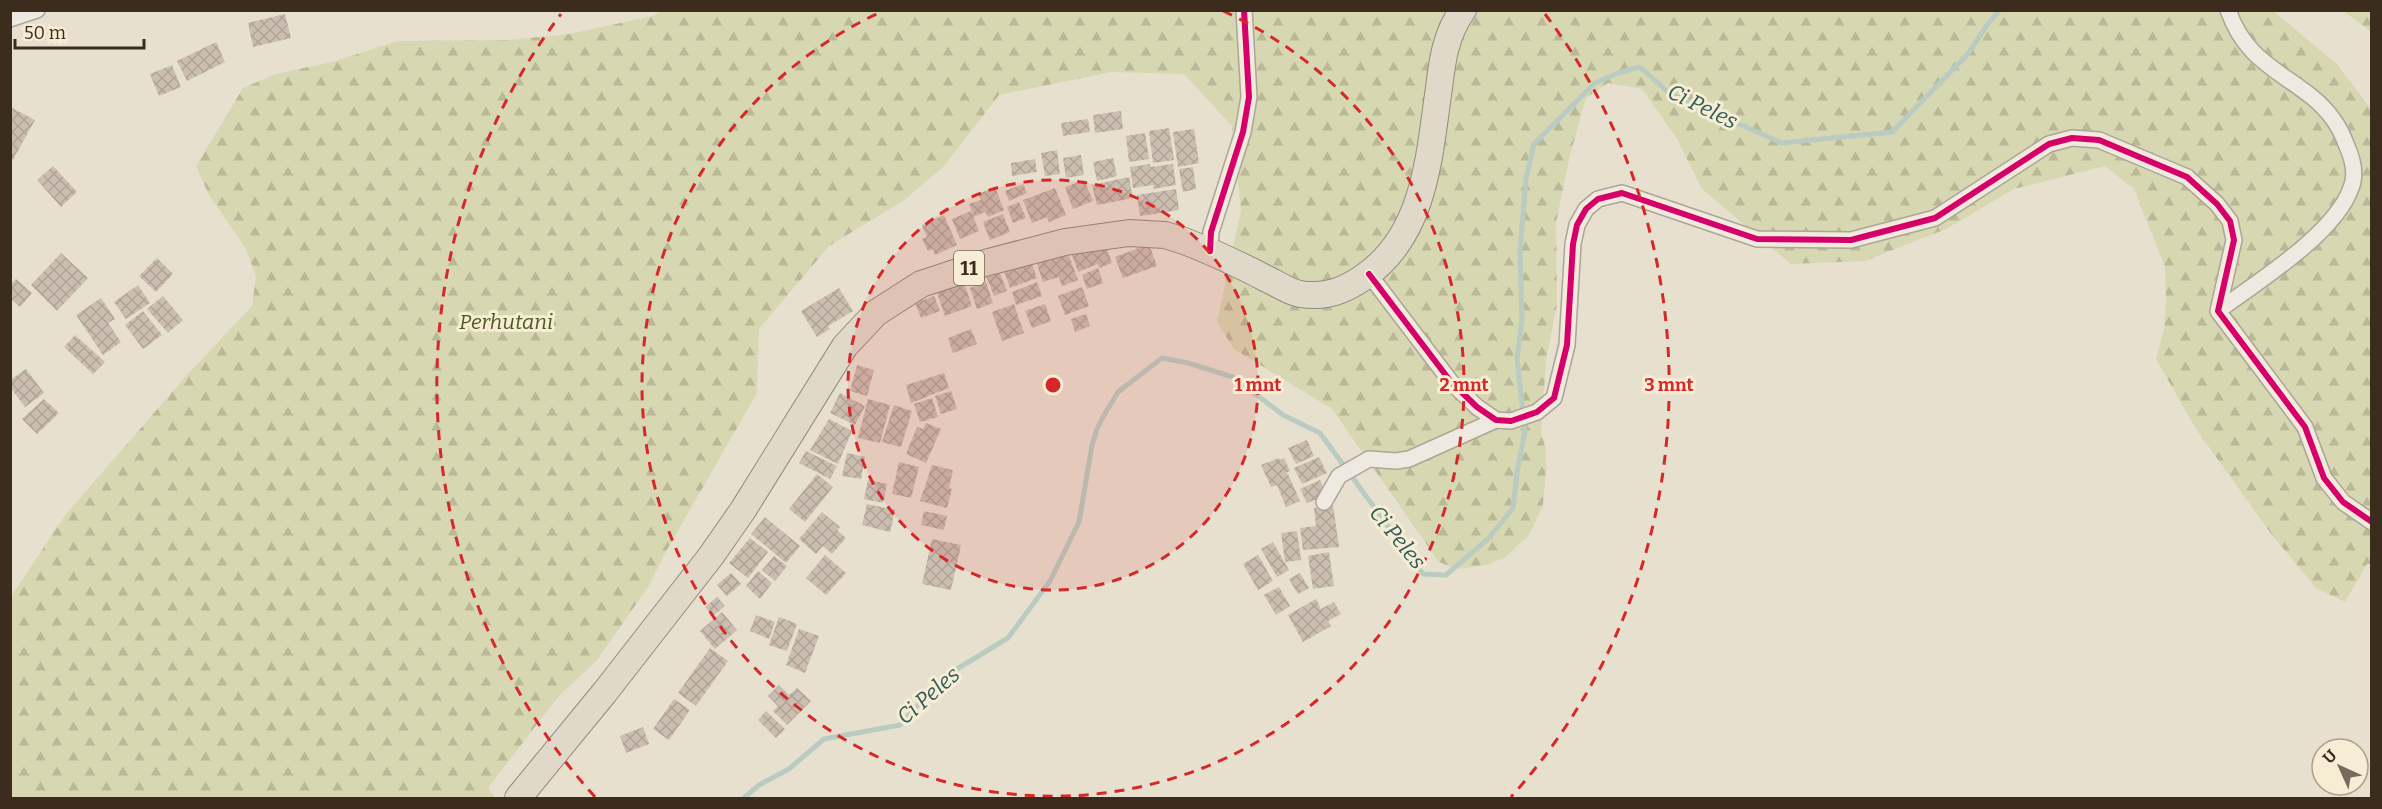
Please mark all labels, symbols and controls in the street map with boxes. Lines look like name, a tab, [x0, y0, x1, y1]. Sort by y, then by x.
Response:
scale bar	[15, 12, 144, 50]
text: 50 m	[24, 22, 66, 44]
water label: Ci Peles	[1663, 78, 1742, 135]
road number: 11	[954, 251, 984, 285]
park label: Perhutani	[459, 309, 553, 335]
text: 1 mnt	[1235, 374, 1281, 396]
text: 2 mnt	[1439, 374, 1489, 396]
text: 3 mnt	[1644, 374, 1694, 396]
centre of rings	[1043, 375, 1063, 395]
water label: Ci Peles	[1364, 500, 1432, 575]
water label: Ci Peles	[891, 661, 965, 730]
north arrow	[2310, 737, 2370, 797]
text: U	[2319, 746, 2341, 768]

